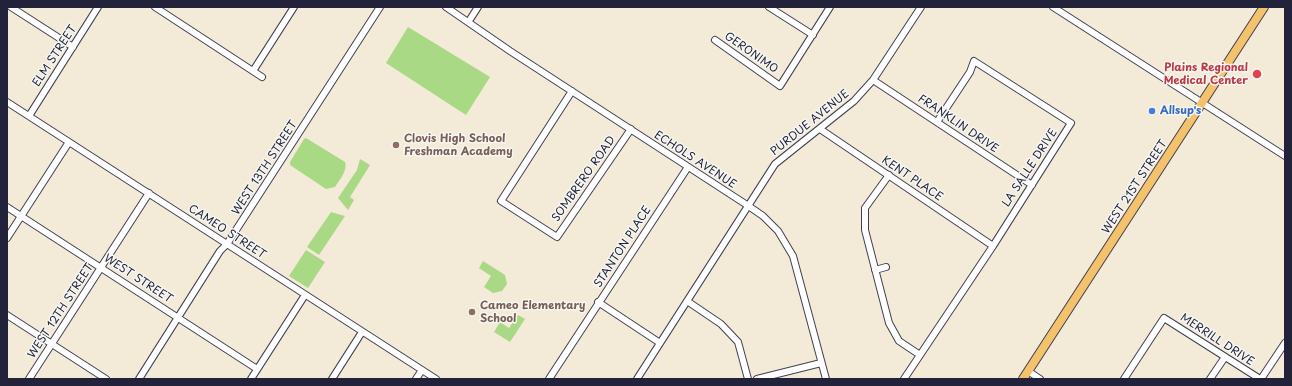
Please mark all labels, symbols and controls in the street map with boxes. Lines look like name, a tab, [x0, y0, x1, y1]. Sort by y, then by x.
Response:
street label: ELM STREET	[30, 23, 80, 89]
street label: GERONIMO	[722, 30, 780, 76]
place label: Plains Regional Medical Center	[1164, 61, 1248, 87]
marker: Plains Regional Medical Center	[1251, 68, 1263, 80]
street label: PURDUE AVENUE	[768, 87, 852, 159]
street label: FRANKLIN DRIVE	[915, 92, 1001, 156]
place label: Allsup's	[1160, 104, 1201, 118]
marker: Allsup's	[1147, 106, 1157, 116]
street label: WEST 13TH STREET	[230, 118, 300, 218]
street label: LA SALLE DRIVE	[1000, 126, 1060, 210]
street label: ECHOLS AVENUE	[652, 129, 738, 191]
place label: Clovis High School Freshman Academy	[404, 132, 513, 158]
street label: SOMBRERO ROAD	[550, 134, 618, 224]
street label: WEST 21ST STREET	[1100, 138, 1170, 236]
marker: Clovis High School Freshman Academy	[391, 140, 401, 150]
street label: KENT PLACE	[879, 154, 945, 204]
street label: CAMEO STREET	[186, 202, 268, 262]
street label: STANTON PLACE	[592, 204, 654, 290]
street label: WEST STREET	[101, 252, 175, 306]
street label: WEST 12TH STREET	[25, 261, 97, 361]
place label: Cameo Elementary School	[480, 299, 585, 325]
marker: Cameo Elementary School	[467, 307, 477, 317]
street label: MERRILL DRIVE	[1178, 311, 1256, 369]

